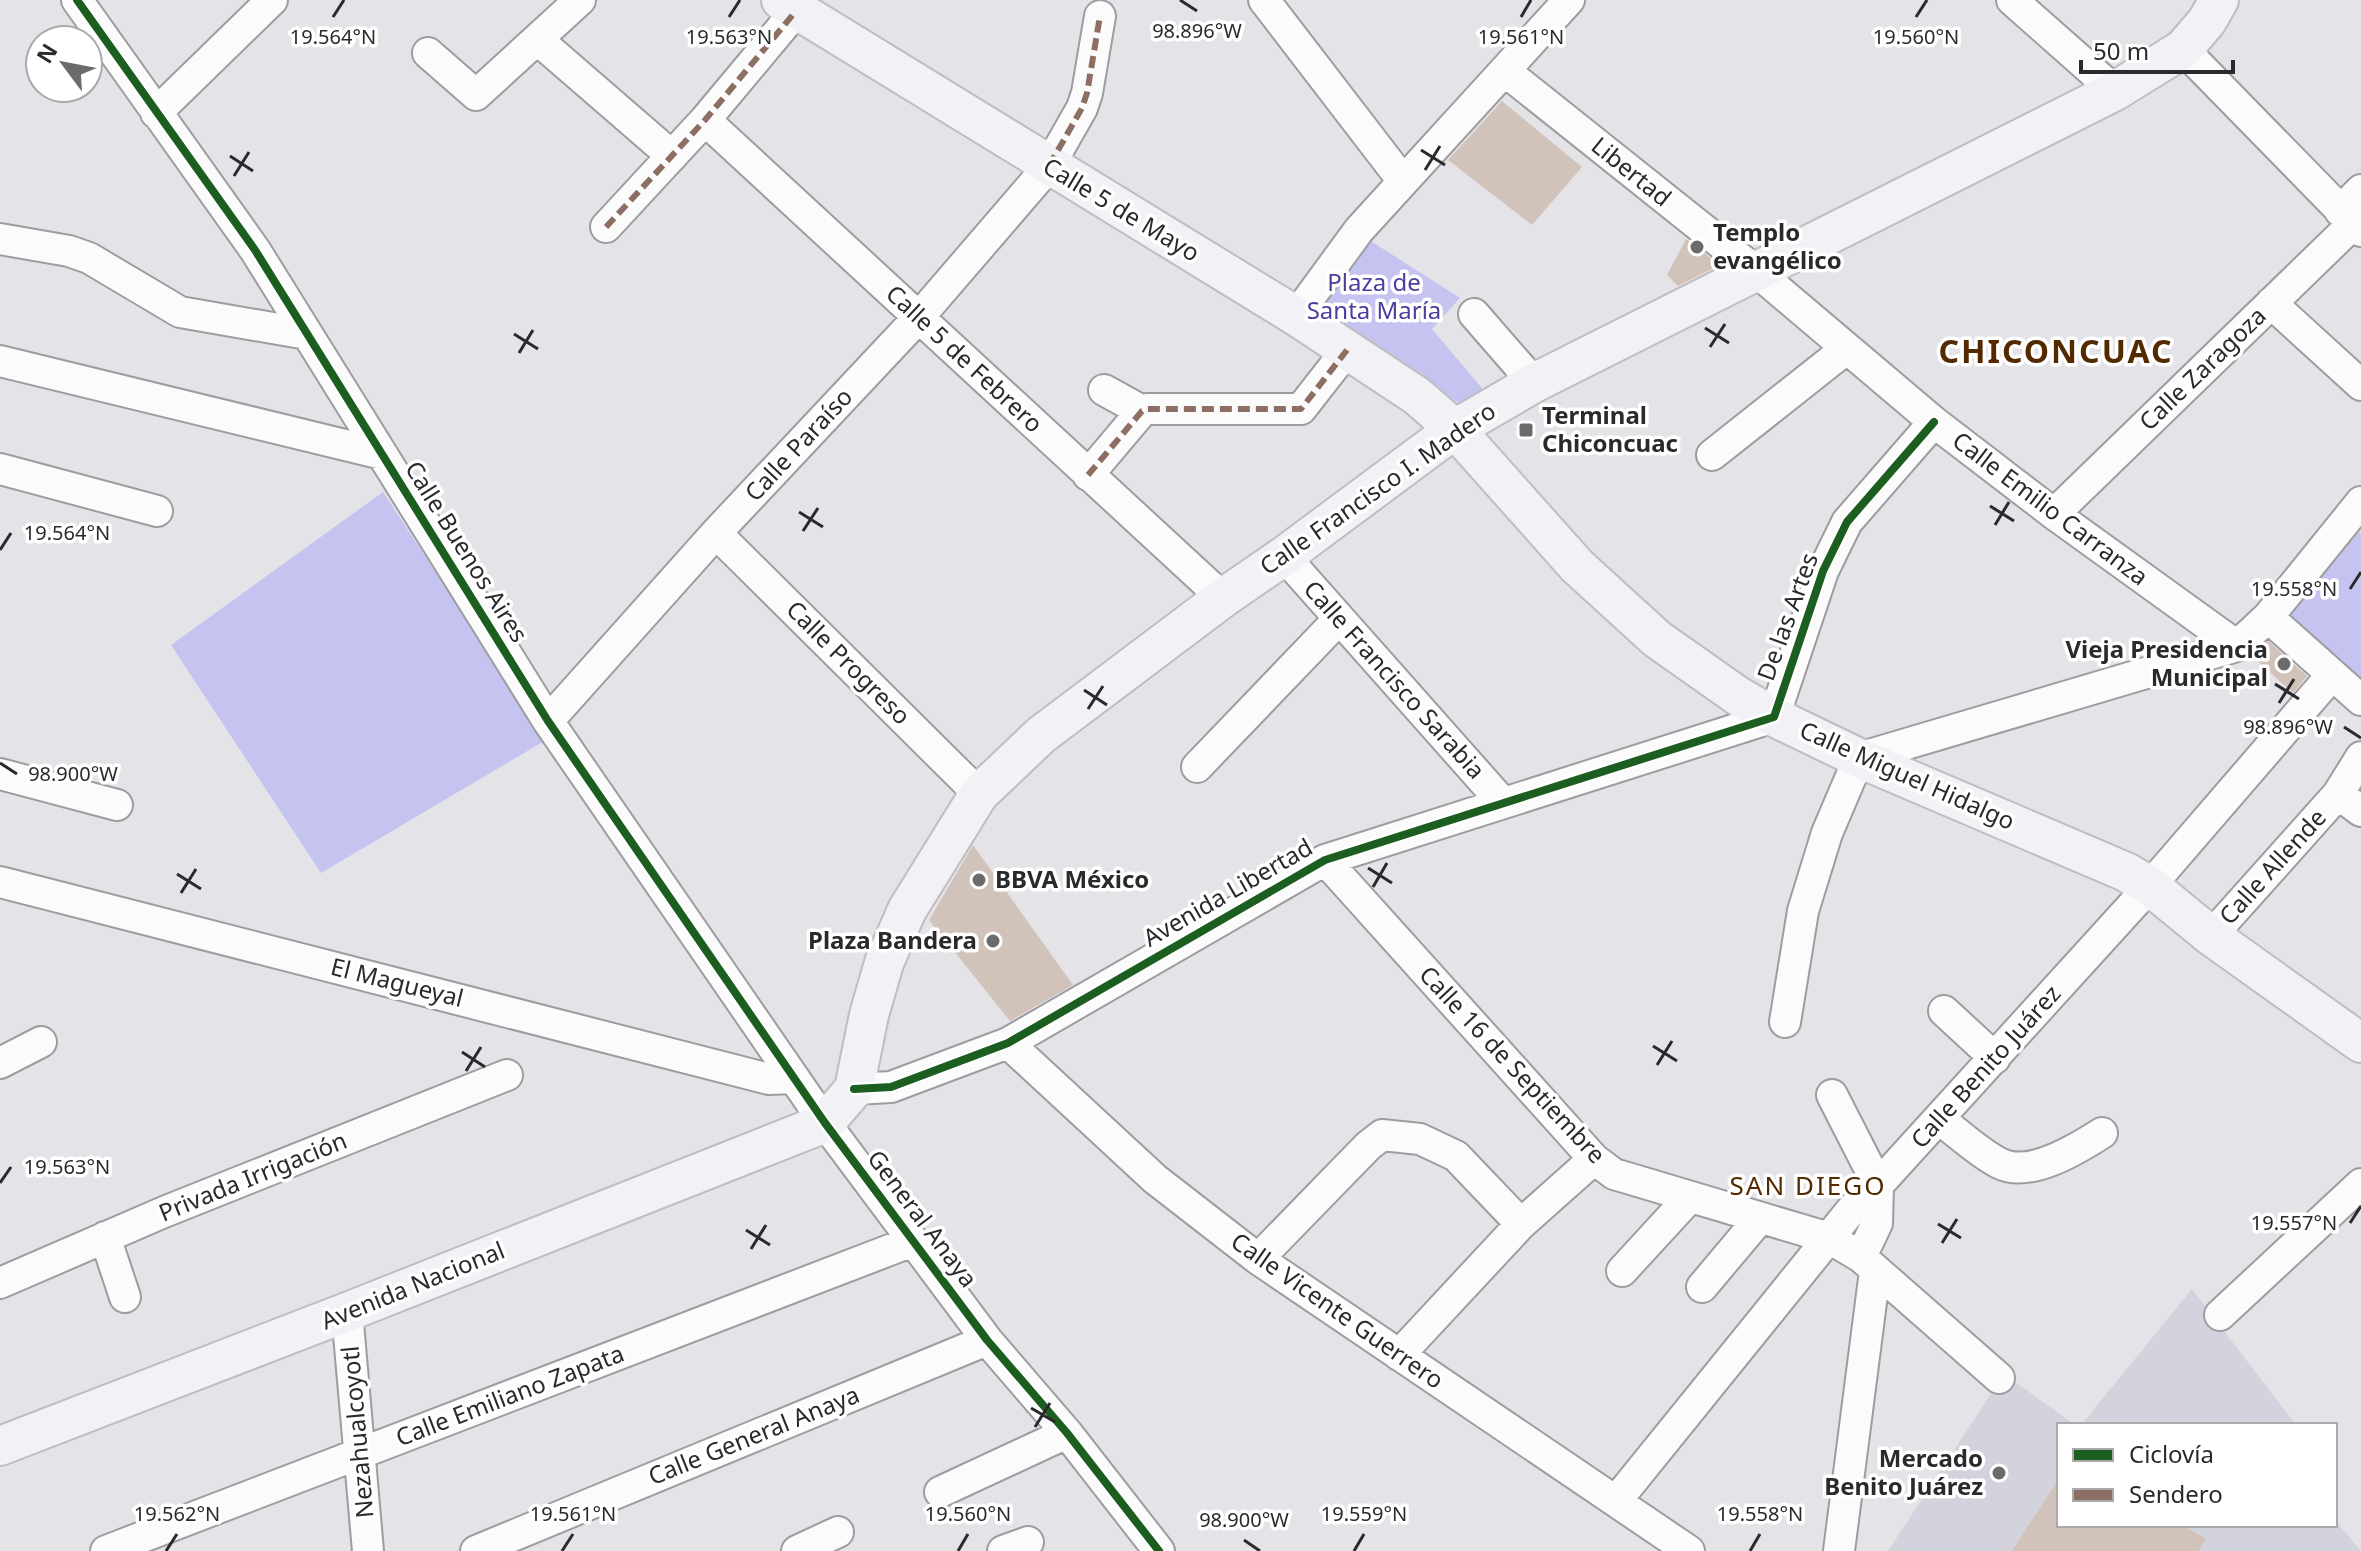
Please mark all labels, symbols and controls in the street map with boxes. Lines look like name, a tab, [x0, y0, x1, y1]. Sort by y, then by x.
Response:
text: 98.896°W	[1152, 17, 1242, 44]
text: 19.564°N	[290, 23, 376, 50]
text: 19.563°N	[686, 23, 772, 50]
text: 19.561°N	[1478, 23, 1564, 50]
text: 19.560°N	[1873, 23, 1959, 50]
north arrow	[24, 24, 104, 104]
scale bar	[2081, 24, 2233, 74]
text: 50 m	[2093, 34, 2149, 67]
text: N	[29, 37, 64, 68]
street label: Libertad	[1585, 128, 1679, 213]
street label: Calle 5 de Mayo	[1037, 149, 1206, 269]
place label: Templo evangélico	[1713, 215, 1842, 276]
marker: Templo evangélico	[1688, 238, 1706, 256]
park label: Plaza de Santa María	[1307, 265, 1441, 326]
street label: Calle 5 de Febrero	[880, 277, 1050, 439]
street label: Calle Zaragoza	[2131, 299, 2273, 437]
district label: CHICONCUAC	[1938, 329, 2174, 372]
street label: Calle Paraíso	[737, 380, 859, 508]
street label: Calle Francisco I. Madero	[1253, 394, 1502, 582]
place label: Terminal Chiconcuac	[1542, 398, 1678, 459]
marker: Terminal Chiconcuac	[1517, 421, 1535, 439]
street label: Calle Emilio Carranza	[1946, 423, 2155, 592]
street label: Calle Buenos Aires	[398, 454, 536, 648]
text: 19.564°N	[24, 519, 110, 546]
street label: De las Artes	[1748, 548, 1825, 685]
street label: Calle Francisco Sarabia	[1297, 573, 1493, 785]
text: 19.558°N	[2251, 575, 2337, 602]
street label: Calle Progreso	[780, 593, 918, 731]
place label: Vieja Presidencia Municipal	[2065, 632, 2268, 693]
marker: Vieja Presidencia Municipal	[2275, 655, 2293, 673]
street label: Calle Miguel Hidalgo	[1795, 712, 2020, 837]
text: 98.896°W	[2243, 713, 2333, 740]
text: 98.900°W	[28, 760, 118, 787]
street label: Calle Allende	[2211, 801, 2333, 931]
street label: Avenida Libertad	[1137, 830, 1318, 954]
place label: BBVA México	[995, 862, 1149, 895]
marker: BBVA México	[970, 871, 988, 889]
place label: Plaza Bandera	[808, 923, 977, 956]
marker: Plaza Bandera	[984, 932, 1002, 950]
street label: El Magueyal	[328, 949, 467, 1014]
street label: Calle 16 de Septiembre	[1413, 958, 1614, 1170]
street label: Calle Benito Juárez	[1903, 977, 2067, 1155]
street label: Privada Irrigación	[153, 1123, 351, 1228]
street label: General Anaya	[861, 1143, 986, 1294]
text: 19.563°N	[24, 1153, 110, 1180]
district label: SAN DIEGO	[1730, 1167, 1886, 1203]
text: 19.557°N	[2251, 1209, 2337, 1236]
street label: Calle Vicente Guerrero	[1225, 1224, 1451, 1396]
street label: Avenida Nacional	[316, 1233, 509, 1336]
street label: Calle Emiliano Zapata	[391, 1336, 628, 1453]
street label: Nezahualcoyotl	[333, 1345, 380, 1520]
street label: Calle General Anaya	[643, 1377, 864, 1492]
legend	[2057, 1423, 2337, 1527]
text: Ciclovía	[2129, 1437, 2214, 1470]
place label: Mercado Benito Juárez	[1824, 1441, 1983, 1502]
marker: Mercado Benito Juárez	[1990, 1464, 2008, 1482]
text: Sendero	[2129, 1477, 2223, 1510]
text: 19.562°N	[134, 1500, 220, 1527]
text: 19.561°N	[530, 1500, 616, 1527]
text: 19.560°N	[925, 1500, 1011, 1527]
text: 19.559°N	[1321, 1500, 1407, 1527]
text: 19.558°N	[1717, 1500, 1803, 1527]
text: 98.900°W	[1199, 1506, 1289, 1533]

